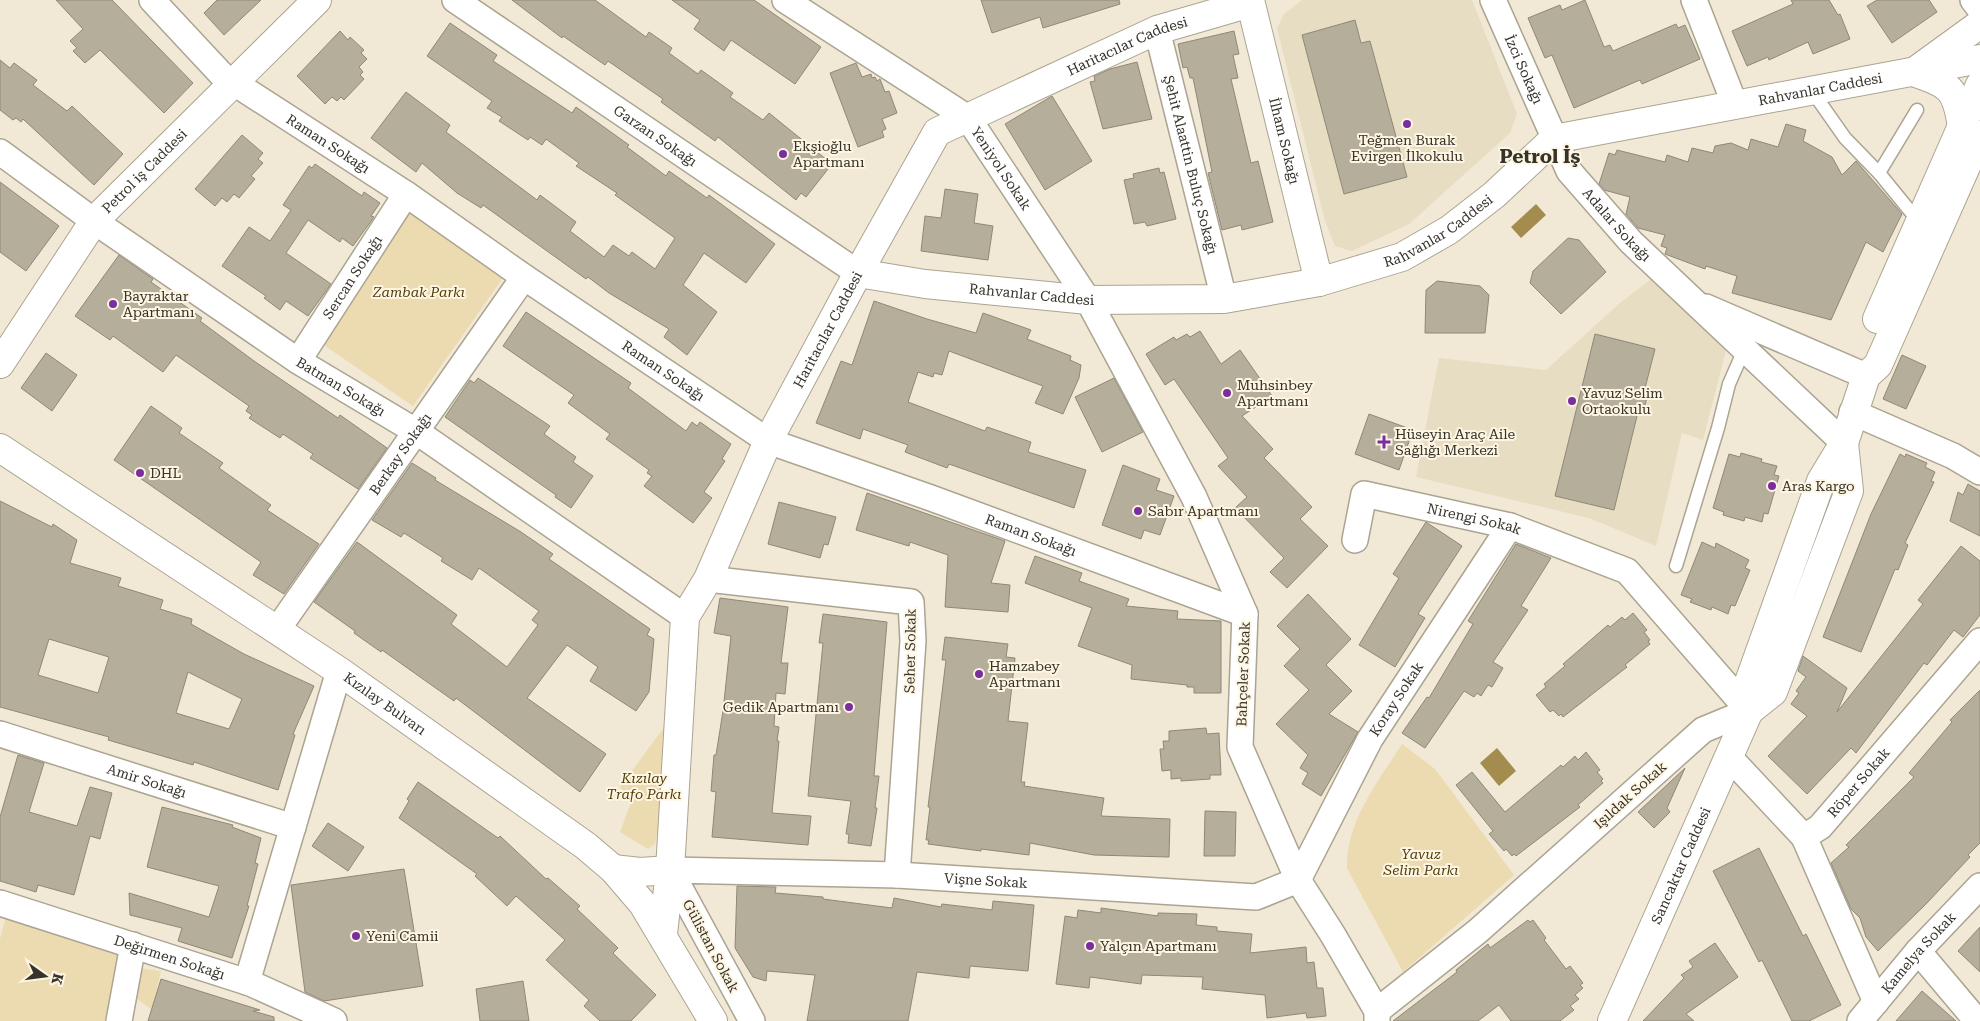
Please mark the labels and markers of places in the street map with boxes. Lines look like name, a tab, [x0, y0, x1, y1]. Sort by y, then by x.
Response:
marker: Teğmen Burak Evirgen İlkokulu	[1401, 118, 1413, 130]
place label: Teğmen Burak Evirgen İlkokulu	[1351, 132, 1463, 164]
place label: Ekşioğlu Apartmanı	[793, 138, 865, 170]
marker: Ekşioğlu Apartmanı	[777, 148, 789, 160]
place label: Bayraktar Apartmanı	[123, 288, 195, 320]
marker: Bayraktar Apartmanı	[107, 298, 119, 310]
place label: Muhsinbey Apartmanı	[1237, 377, 1314, 409]
place label: Yavuz Selim Ortaokulu	[1582, 385, 1663, 417]
marker: Muhsinbey Apartmanı	[1221, 387, 1233, 399]
marker: Yavuz Selim Ortaokulu	[1566, 395, 1578, 407]
place label: Hüseyin Araç Aile Sağlığı Merkezi	[1395, 426, 1516, 458]
marker: Hüseyin Araç Aile Sağlığı Merkezi	[1377, 435, 1391, 449]
place label: DHL	[150, 465, 181, 481]
marker: DHL	[134, 467, 146, 479]
place label: Aras Kargo	[1782, 478, 1855, 494]
marker: Aras Kargo	[1766, 480, 1778, 492]
place label: Sabır Apartmanı	[1148, 503, 1259, 519]
marker: Sabır Apartmanı	[1132, 505, 1144, 517]
place label: Hamzabey Apartmanı	[989, 658, 1061, 690]
marker: Hamzabey Apartmanı	[973, 668, 985, 680]
place label: Gedik Apartmanı	[723, 699, 840, 715]
marker: Gedik Apartmanı	[843, 701, 855, 713]
place label: Yeni Camii	[366, 928, 439, 944]
marker: Yeni Camii	[350, 930, 362, 942]
place label: Yalçın Apartmanı	[1100, 938, 1217, 954]
marker: Yalçın Apartmanı	[1084, 940, 1096, 952]

